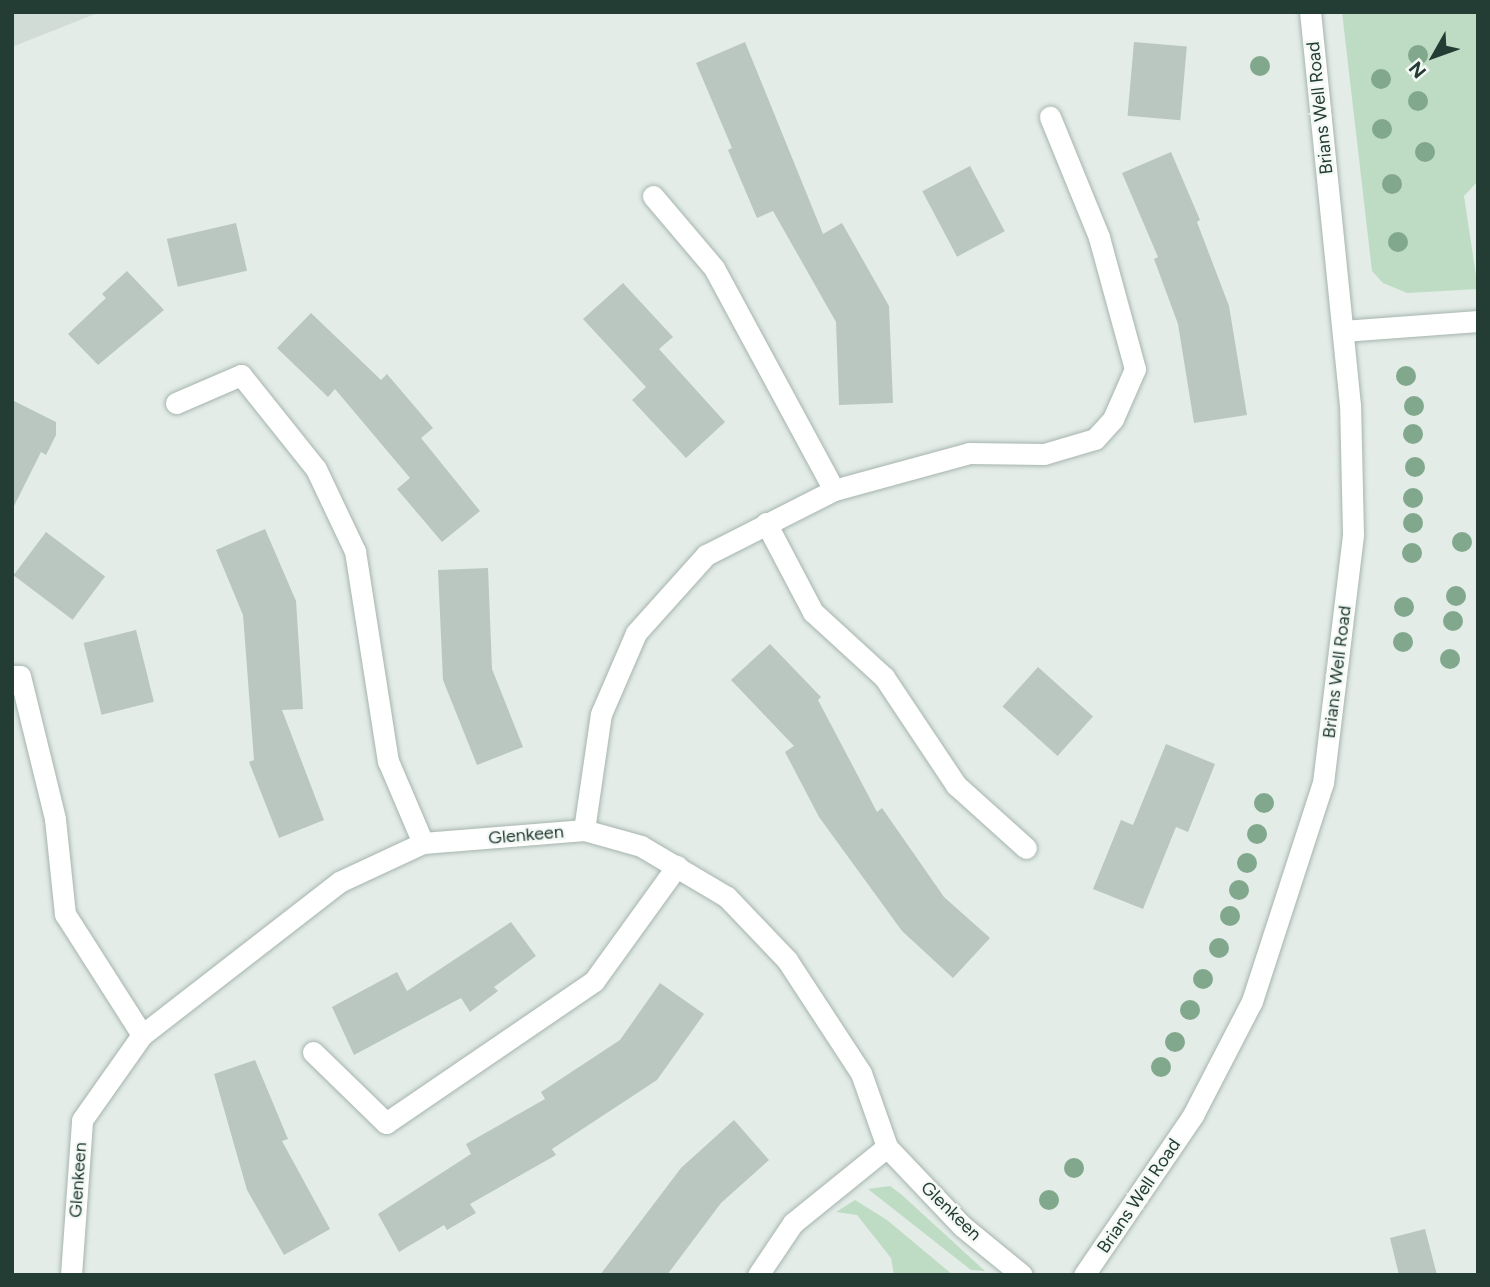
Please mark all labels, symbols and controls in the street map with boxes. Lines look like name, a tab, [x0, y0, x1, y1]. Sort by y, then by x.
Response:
north arrow	[1399, 21, 1469, 91]
street label: Brians Well Road	[1302, 40, 1338, 176]
text: N	[1404, 57, 1431, 83]
street label: Brians Well Road	[1318, 604, 1356, 740]
street label: Glenkeen	[487, 821, 565, 849]
street label: Brians Well Road	[1093, 1135, 1185, 1257]
street label: Glenkeen	[65, 1141, 91, 1219]
street label: Glenkeen	[916, 1177, 986, 1245]

